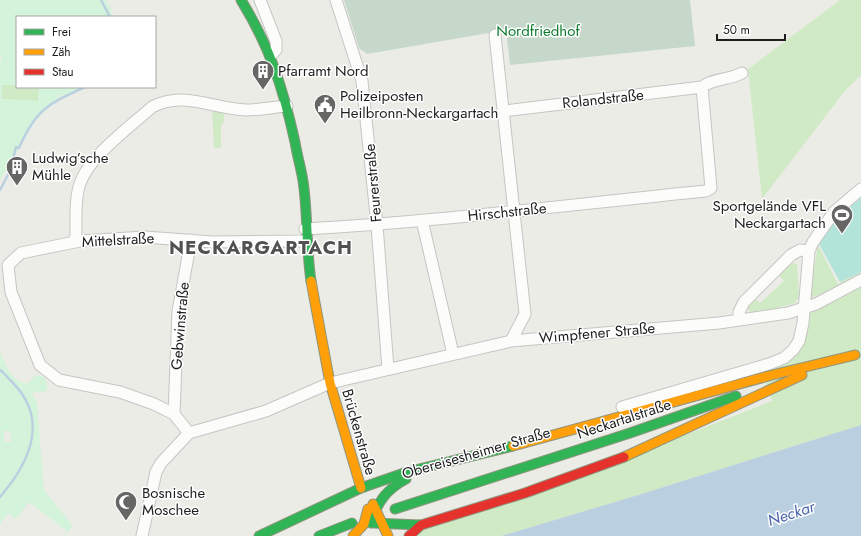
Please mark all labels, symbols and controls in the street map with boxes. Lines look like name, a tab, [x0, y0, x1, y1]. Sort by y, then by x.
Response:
legend	[16, 16, 156, 88]
scale bar	[717, 16, 785, 42]
park label: Nordfriedhof	[496, 20, 580, 42]
text: 50 m	[723, 21, 750, 39]
text: Frei	[52, 23, 71, 41]
text: Zäh	[52, 43, 71, 61]
building icon: Pfarramt Nord	[250, 58, 276, 91]
place label: Pfarramt Nord	[278, 60, 369, 82]
text: Stau	[52, 63, 74, 81]
street label: Rolandstraße	[561, 84, 645, 114]
place label: Polizeiposten Heilbronn-Neckargartach	[340, 85, 498, 124]
public building icon: Polizeiposten Heilbronn-Neckargartach	[312, 92, 338, 125]
street label: Feurerstraße	[359, 143, 387, 223]
place label: Ludwig’sche Mühle	[32, 147, 109, 186]
building icon: Ludwig’sche Mühle	[4, 154, 30, 187]
place label: Sportgelände VFL Neckargartach	[712, 195, 826, 234]
street label: Hirschstraße	[467, 197, 548, 227]
sports icon: Sportgelände VFL Neckargartach	[829, 202, 855, 235]
street label: Mittelstraße	[81, 227, 155, 253]
district label: NECKARGARTACH	[169, 234, 353, 261]
street label: Gebwinstraße	[165, 281, 195, 371]
street label: Wimpfener Straße	[538, 317, 656, 349]
street label: Brückenstraße	[336, 386, 382, 478]
street label: Neckartalstraße	[574, 393, 674, 445]
street label: Obereisesheimer Straße	[399, 421, 553, 485]
place label: Bosnische Moschee	[142, 482, 205, 521]
mosque icon: Bosnische Moschee	[113, 489, 139, 522]
water label: Neckar	[765, 495, 819, 532]

